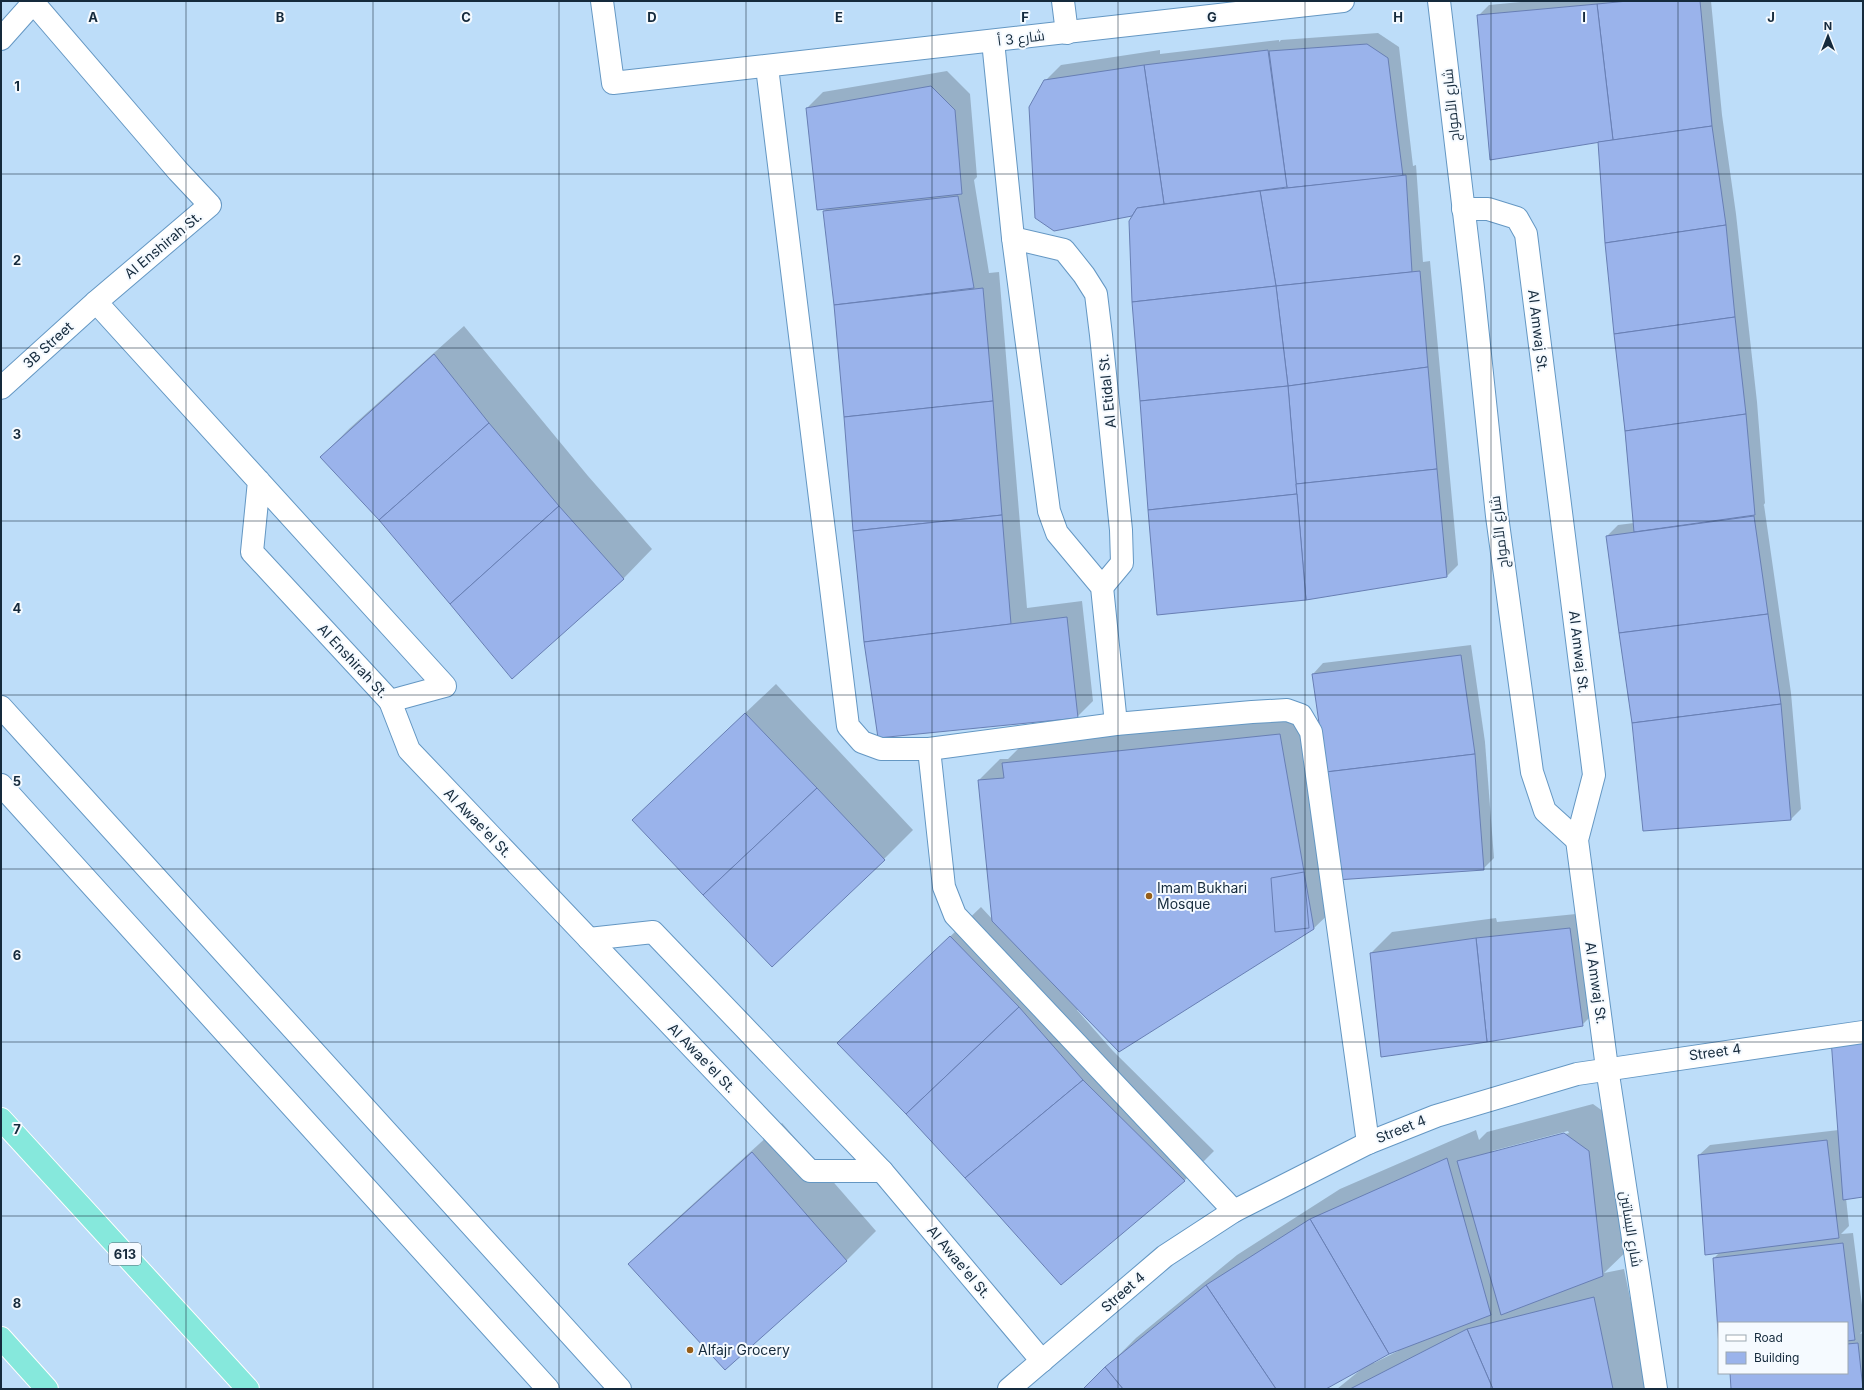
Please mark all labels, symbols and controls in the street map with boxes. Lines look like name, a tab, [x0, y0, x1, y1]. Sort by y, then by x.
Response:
text: A	[88, 9, 98, 25]
text: B	[276, 9, 285, 25]
text: C	[461, 9, 471, 25]
text: D	[647, 9, 657, 25]
text: E	[835, 9, 843, 25]
text: F	[1021, 9, 1029, 25]
text: G	[1207, 9, 1217, 25]
text: H	[1393, 9, 1403, 25]
text: I	[1582, 9, 1586, 25]
text: J	[1767, 9, 1775, 25]
north arrow	[1808, 16, 1848, 56]
text: N	[1824, 19, 1832, 33]
street label: شارع 3 أ	[996, 26, 1046, 50]
street label: شارع الأمواج	[1438, 68, 1464, 142]
text: 1	[14, 78, 20, 94]
street label: Al Enshirah St.	[121, 207, 205, 282]
text: 2	[13, 252, 21, 268]
street label: Al Amwaj St.	[1525, 289, 1552, 373]
street label: 3B Street	[19, 318, 76, 371]
street label: Al Etidal St.	[1094, 353, 1119, 429]
text: 3	[13, 426, 21, 442]
street label: شارع الأمواج	[1486, 495, 1512, 569]
text: 4	[13, 600, 22, 616]
street label: Al Amwaj St.	[1566, 610, 1593, 694]
street label: Al Enshirah St.	[315, 620, 392, 701]
text: 5	[13, 773, 21, 789]
street label: Al Awae'el St.	[441, 784, 516, 861]
place label: Imam Bukhari Mosque	[1157, 879, 1247, 912]
marker: Imam Bukhari Mosque	[1144, 891, 1154, 901]
street label: Al Amwaj St.	[1582, 941, 1611, 1025]
text: 6	[13, 947, 21, 963]
street label: Al Awae'el St.	[665, 1019, 740, 1096]
street label: Street 4	[1688, 1039, 1742, 1064]
street label: Street 4	[1373, 1111, 1428, 1146]
text: 7	[13, 1121, 21, 1137]
street label: شارع البساتين	[1616, 1190, 1646, 1268]
street label: Al Awae'el St.	[924, 1222, 995, 1302]
road number: 613	[109, 1243, 141, 1265]
street label: Street 4	[1097, 1268, 1148, 1315]
text: 8	[13, 1295, 21, 1311]
legend	[1718, 1322, 1848, 1374]
text: Road	[1754, 1330, 1783, 1345]
place label: Alfajr Grocery	[698, 1341, 790, 1358]
marker: Alfajr Grocery	[685, 1345, 695, 1355]
text: Building	[1754, 1350, 1799, 1365]

